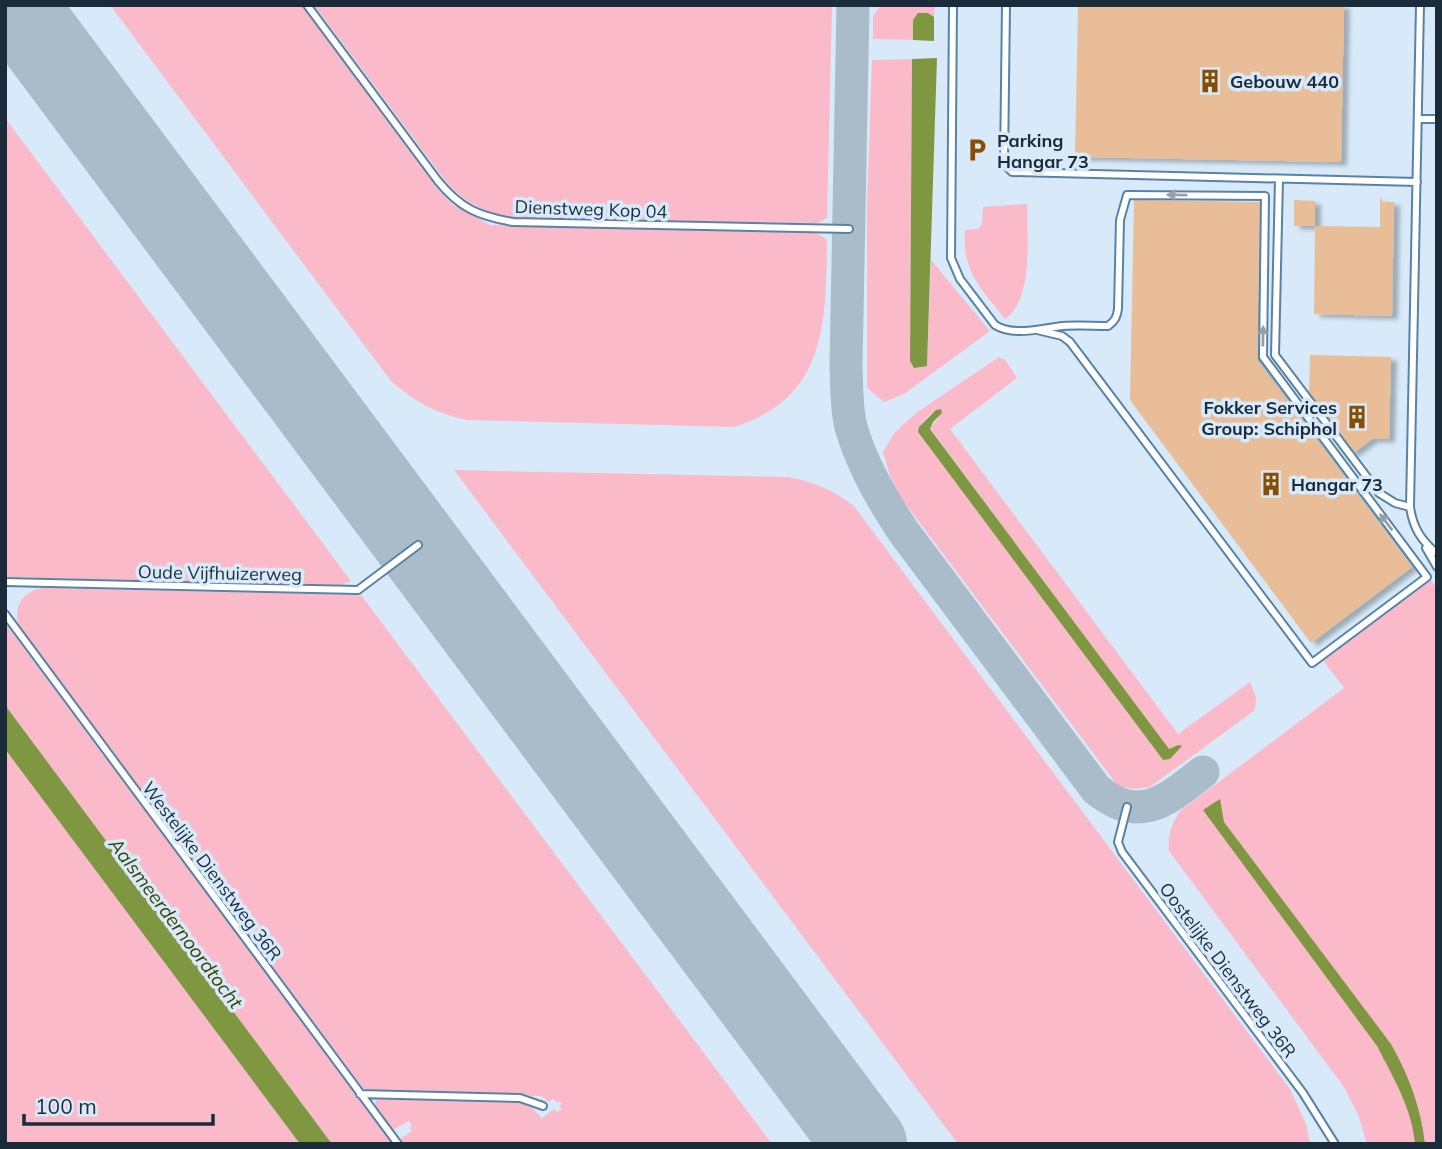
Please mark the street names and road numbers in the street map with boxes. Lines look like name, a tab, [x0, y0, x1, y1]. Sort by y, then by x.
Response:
street label: Dienstweg Kop 04	[514, 195, 668, 223]
street label: Oude Vijfhuizerweg	[138, 560, 302, 586]
street label: Westelijke Dienstweg 36R	[137, 777, 287, 965]
street label: Oostelijke Dienstweg 36R	[1155, 878, 1301, 1062]

